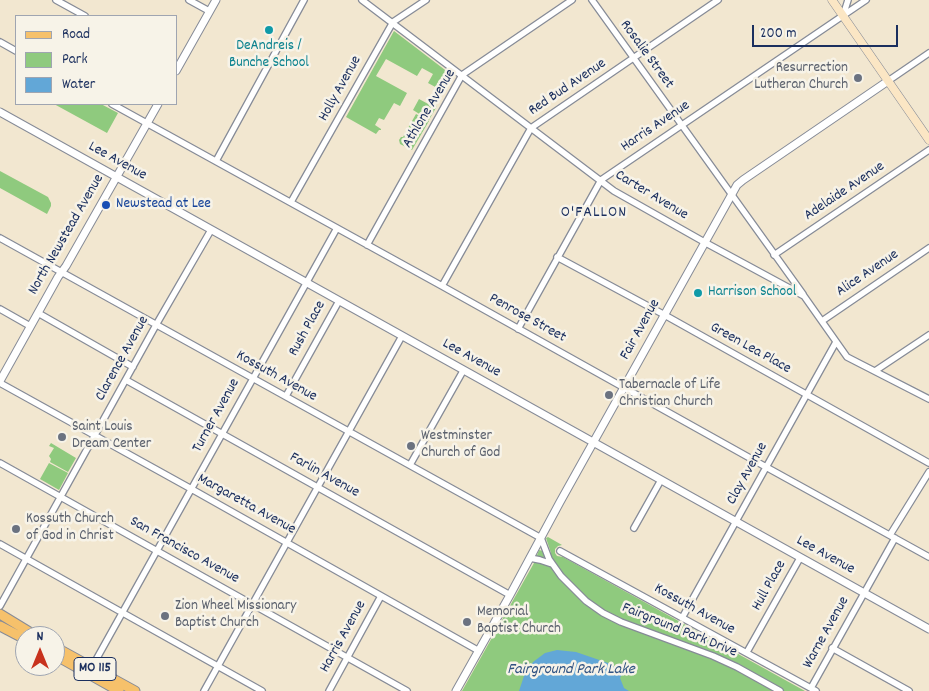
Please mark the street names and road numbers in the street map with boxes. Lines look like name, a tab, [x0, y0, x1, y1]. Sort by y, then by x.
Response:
street label: Rosalie Street	[615, 17, 677, 93]
street label: Holly Avenue	[316, 53, 366, 125]
street label: Red Bud Avenue	[526, 56, 610, 120]
street label: Athlone Avenue	[399, 66, 461, 152]
street label: Harris Avenue	[618, 97, 694, 157]
street label: Lee Avenue	[85, 139, 149, 185]
street label: Adelaide Avenue	[801, 158, 889, 226]
street label: Carter Avenue	[611, 167, 691, 225]
street label: North Newstead Avenue	[25, 172, 109, 298]
street label: Alice Avenue	[833, 247, 903, 301]
street label: Penrose Street	[485, 290, 569, 348]
street label: Fair Avenue	[617, 297, 665, 363]
street label: Rush Place	[285, 298, 331, 360]
street label: Clarence Avenue	[92, 313, 154, 405]
street label: Green Lea Place	[706, 319, 794, 379]
street label: Lee Avenue	[439, 336, 503, 382]
street label: Kossuth Avenue	[232, 347, 320, 407]
street label: Turner Avenue	[189, 376, 245, 456]
street label: Clay Avenue	[724, 440, 772, 508]
street label: Farlin Avenue	[286, 449, 362, 503]
street label: Margaretta Avenue	[194, 471, 298, 539]
street label: San Francisco Avenue	[126, 513, 242, 589]
street label: Lee Avenue	[793, 533, 857, 579]
street label: Hull Place	[749, 558, 791, 614]
street label: Kossuth Avenue	[650, 580, 738, 640]
street label: Warne Avenue	[800, 594, 854, 672]
street label: Harris Avenue	[317, 598, 371, 676]
street label: Fairground Park Drive	[619, 600, 739, 662]
road number: MO 115	[74, 658, 116, 681]

